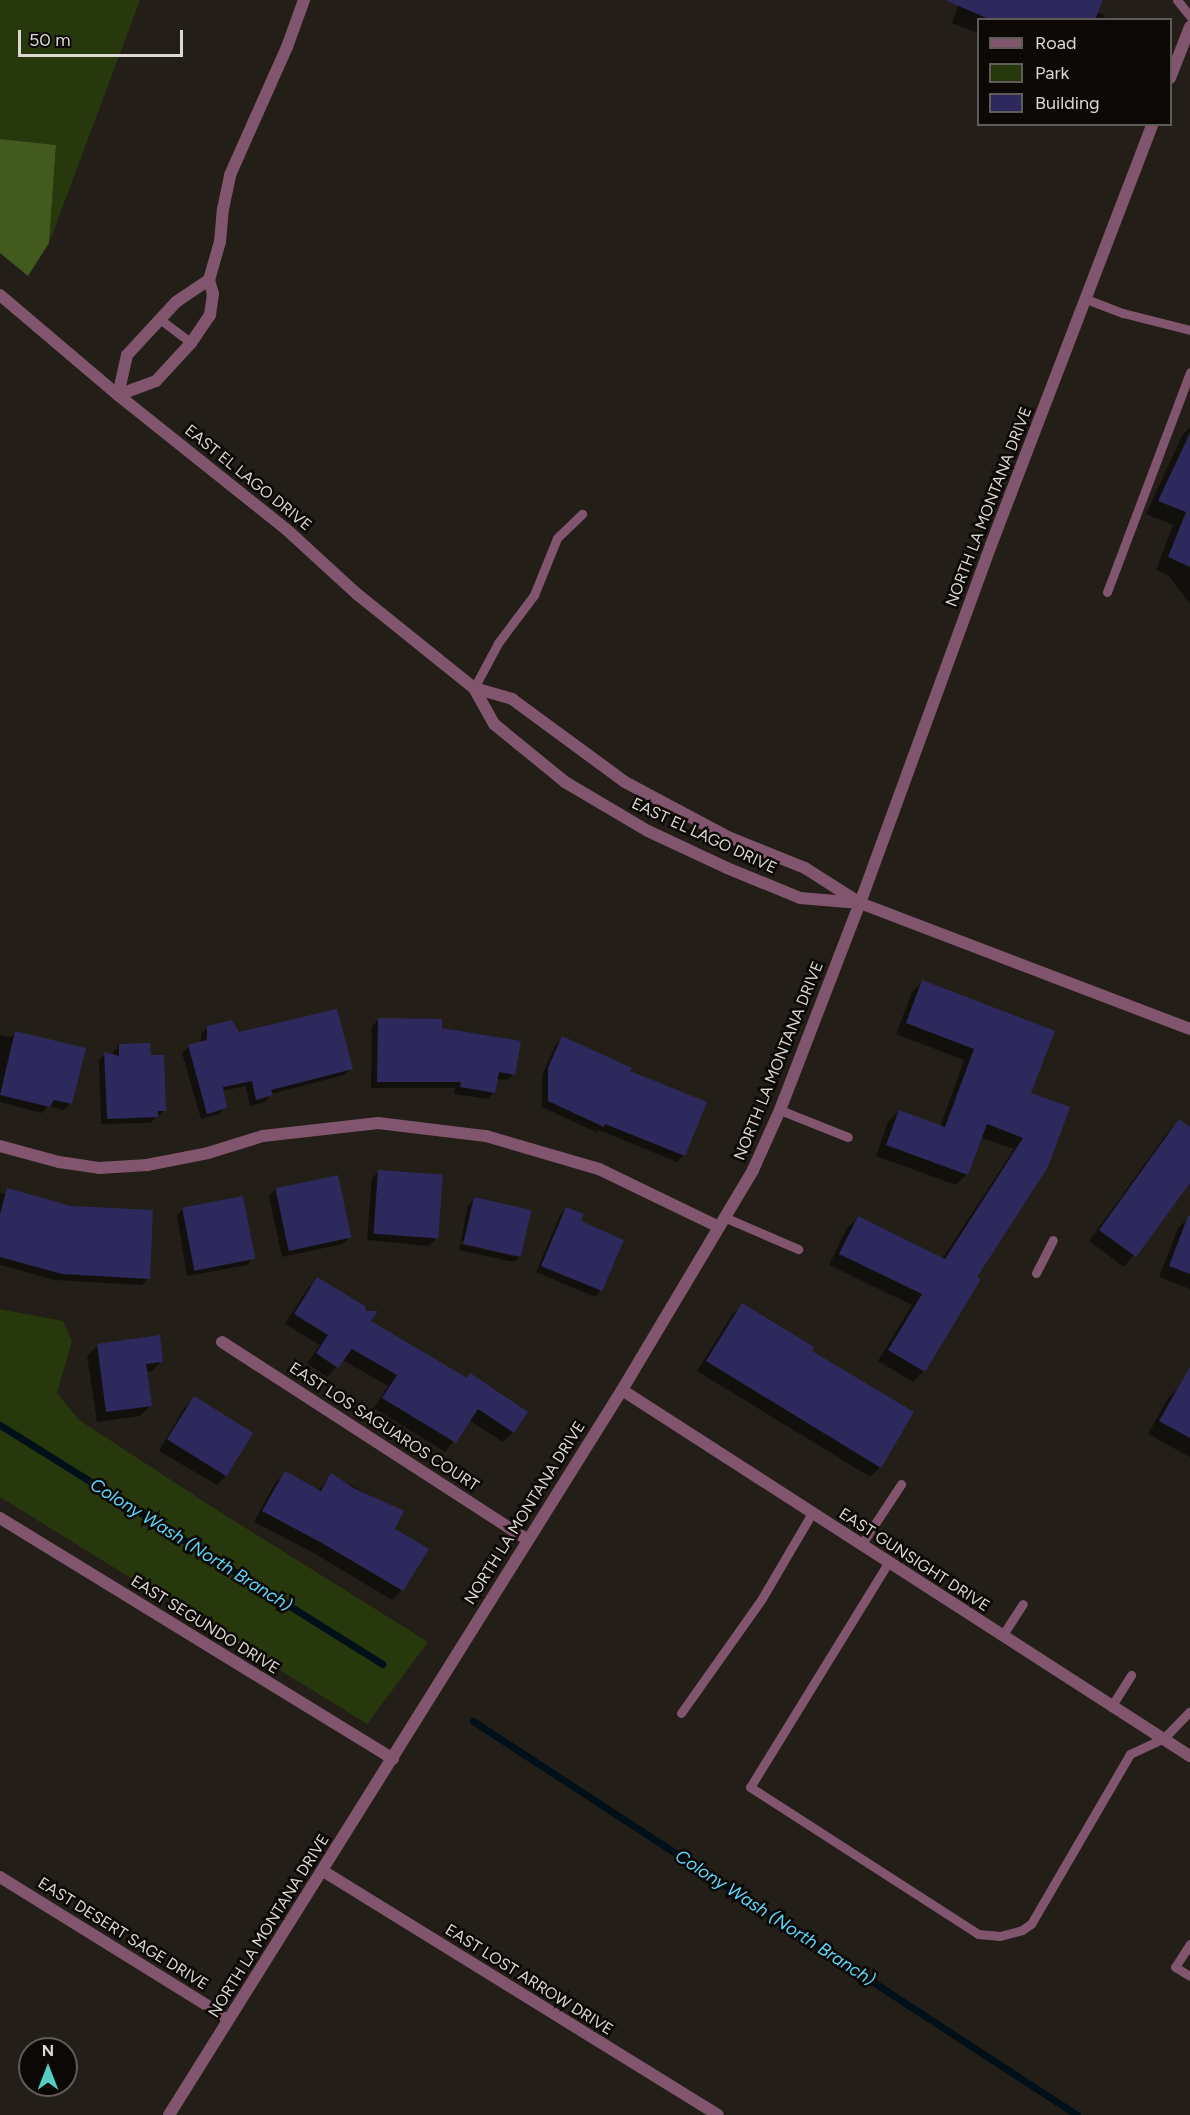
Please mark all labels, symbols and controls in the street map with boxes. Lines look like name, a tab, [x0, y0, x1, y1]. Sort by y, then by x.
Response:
scale bar	[21, 18, 186, 56]
legend	[977, 18, 1172, 126]
text: 50 m	[29, 29, 71, 51]
text: Road	[1035, 32, 1076, 54]
text: Park	[1035, 62, 1069, 84]
text: Building	[1035, 92, 1100, 114]
street label: NORTH LA MONTANA DRIVE	[942, 404, 1036, 610]
street label: EAST EL LAGO DRIVE	[181, 421, 315, 535]
street label: EAST EL LAGO DRIVE	[628, 794, 780, 878]
street label: NORTH LA MONTANA DRIVE	[730, 959, 828, 1163]
street label: EAST LOS SAGUAROS COURT	[286, 1359, 482, 1495]
street label: NORTH LA MONTANA DRIVE	[461, 1418, 589, 1608]
water label: Colony Wash (North Branch)	[86, 1474, 296, 1616]
street label: EAST GUNSIGHT DRIVE	[835, 1504, 993, 1616]
street label: EAST SEGUNDO DRIVE	[127, 1571, 283, 1679]
street label: NORTH LA MONTANA DRIVE	[205, 1831, 333, 2021]
water label: Colony Wash (North Branch)	[671, 1845, 879, 1991]
street label: EAST DESERT SAGE DRIVE	[34, 1874, 212, 1994]
street label: EAST LOST ARROW DRIVE	[442, 1920, 616, 2040]
north arrow	[18, 2037, 78, 2097]
text: N	[42, 2041, 54, 2060]

